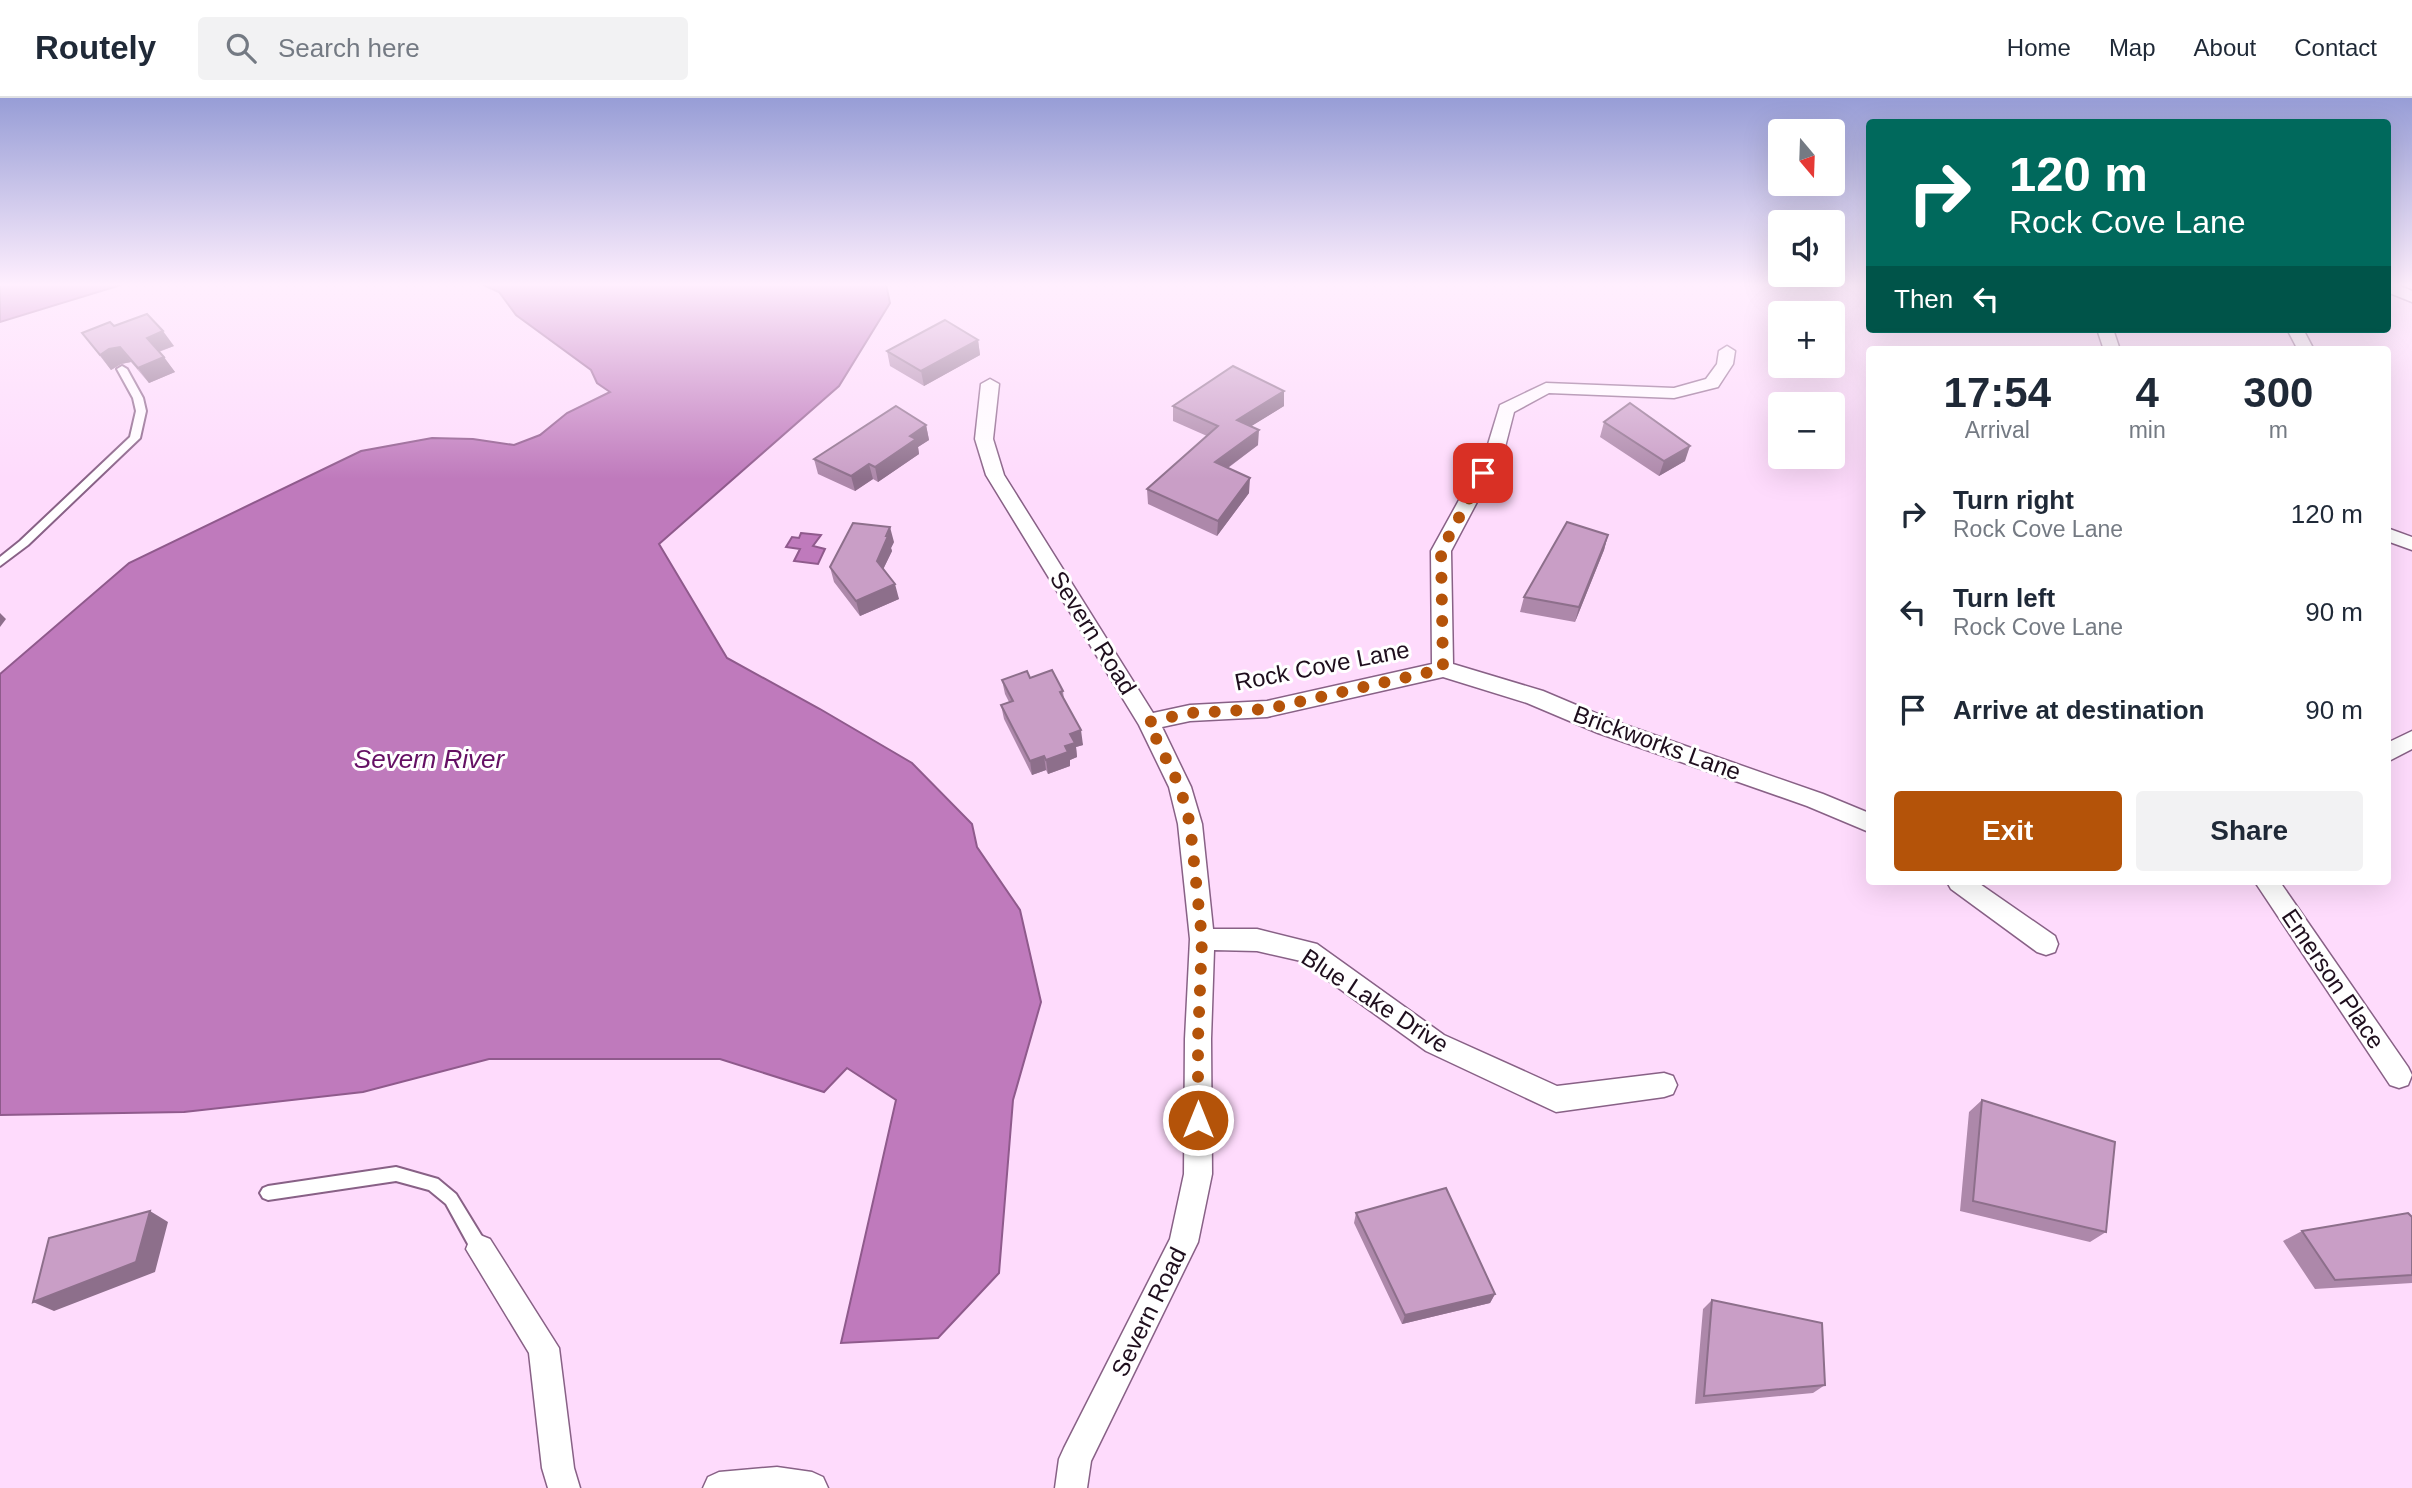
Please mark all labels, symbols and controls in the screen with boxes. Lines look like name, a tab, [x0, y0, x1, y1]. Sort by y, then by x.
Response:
search box	[198, 17, 688, 80]
text: Routely	[35, 29, 156, 66]
icon: search	[222, 29, 260, 67]
text: Search here	[278, 33, 420, 63]
text: Home	[2007, 34, 2071, 61]
text: Map	[2109, 34, 2156, 61]
text: About	[2194, 34, 2256, 61]
text: Contact	[2294, 34, 2377, 61]
north arrow	[1768, 119, 1844, 196]
map controls	[1768, 119, 1845, 469]
icon: right	[1894, 147, 1985, 238]
text: 120 m	[2009, 147, 2148, 201]
text: Rock Cove Lane	[2009, 204, 2246, 240]
button: sound	[1768, 210, 1845, 287]
icon: left	[1967, 280, 2005, 318]
text: Then	[1894, 284, 1953, 314]
button: +	[1768, 301, 1845, 378]
text: 17:54	[1944, 369, 2051, 416]
text: 4	[2135, 369, 2159, 416]
text: 300	[2243, 369, 2313, 416]
button: −	[1768, 392, 1845, 469]
text: Arrival	[1965, 417, 2030, 443]
text: min	[2129, 417, 2166, 443]
text: m	[2269, 417, 2288, 443]
pin	[1453, 443, 1513, 503]
icon: arrive	[1464, 454, 1502, 492]
text: Turn right	[1953, 485, 2074, 515]
icon: right	[1894, 495, 1932, 533]
text: 120 m	[2291, 499, 2363, 529]
text: Rock Cove Lane	[1953, 516, 2123, 542]
street label: Severn Road	[1045, 566, 1142, 699]
text: Turn left	[1953, 583, 2055, 613]
icon: left	[1894, 593, 1932, 631]
text: 90 m	[2305, 597, 2363, 627]
text: Rock Cove Lane	[1953, 614, 2123, 640]
street label: Rock Cove Lane	[1232, 635, 1412, 696]
icon: arrive	[1894, 691, 1932, 729]
text: Arrive at destination	[1953, 695, 2204, 725]
text: 90 m	[2305, 695, 2363, 725]
street label: Brickworks Lane	[1570, 700, 1745, 785]
water label: Severn River	[354, 744, 505, 774]
button: Exit	[1894, 791, 2122, 871]
button: Share	[2136, 791, 2363, 871]
street label: Emerson Place	[2277, 904, 2390, 1054]
street label: Blue Lake Drive	[1297, 943, 1454, 1058]
position arrow	[1161, 1083, 1235, 1157]
street label: Severn Road	[1106, 1243, 1191, 1381]

